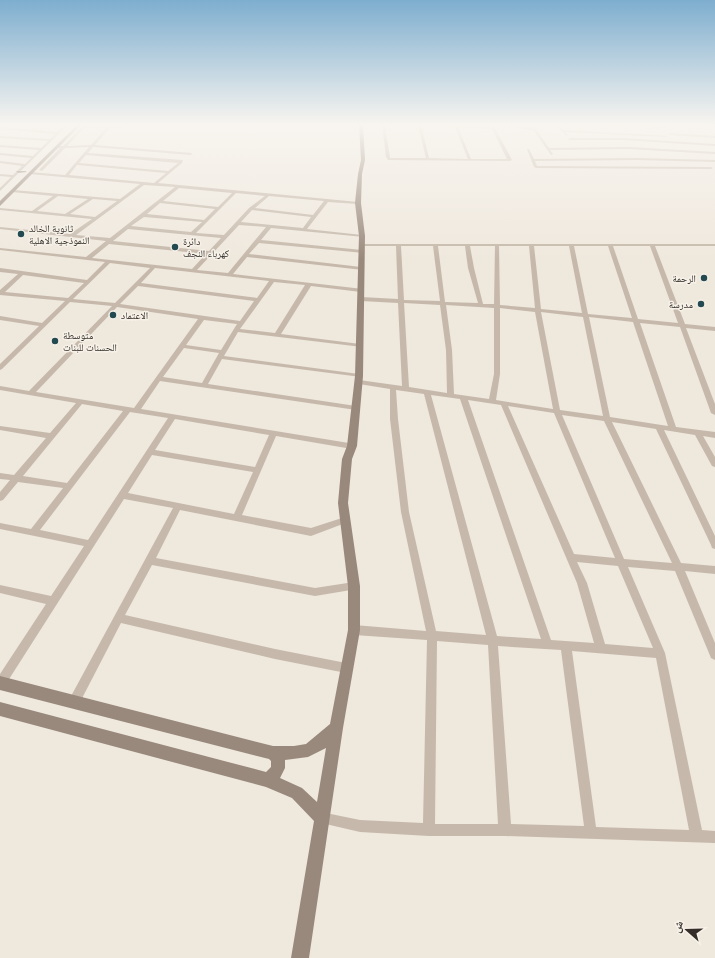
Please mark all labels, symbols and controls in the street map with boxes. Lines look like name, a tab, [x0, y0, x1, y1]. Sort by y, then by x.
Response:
place label: ثانوية الخالد النموذجية الاهلية	[29, 223, 89, 247]
marker: ثانوية الخالد النموذجية الاهلية	[16, 229, 26, 239]
place label: دائرة كهرباء النجف	[183, 236, 229, 260]
marker: دائرة كهرباء النجف	[170, 242, 180, 252]
place label: الرحمة	[672, 273, 696, 285]
marker: الرحمة	[699, 273, 709, 283]
place label: مدرسة	[669, 299, 693, 311]
marker: مدرسة	[696, 299, 706, 309]
marker: الاعتماد	[108, 310, 118, 320]
place label: الاعتماد	[121, 310, 148, 322]
place label: متوسطة الحسنات للبنات	[63, 330, 117, 354]
marker: متوسطة الحسنات للبنات	[50, 336, 60, 346]
north arrow	[667, 910, 707, 950]
text: ش	[670, 919, 687, 935]

